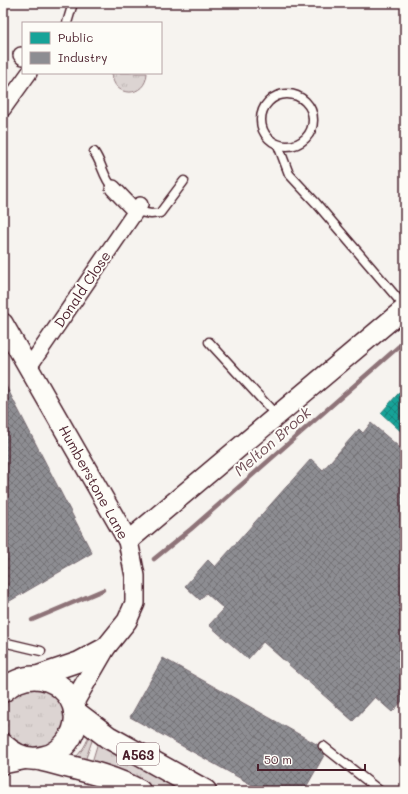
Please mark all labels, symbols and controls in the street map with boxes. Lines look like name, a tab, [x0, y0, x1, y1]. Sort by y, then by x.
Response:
legend	[22, 22, 162, 74]
text: Public	[58, 29, 93, 45]
text: Industry	[58, 49, 107, 65]
street label: Donald Close	[49, 247, 115, 331]
water label: Melton Brook	[229, 401, 316, 480]
street label: Humberstone Lane	[55, 421, 133, 543]
road number: A563	[117, 743, 159, 765]
scale bar	[258, 746, 365, 772]
text: 50 m	[264, 751, 292, 767]

